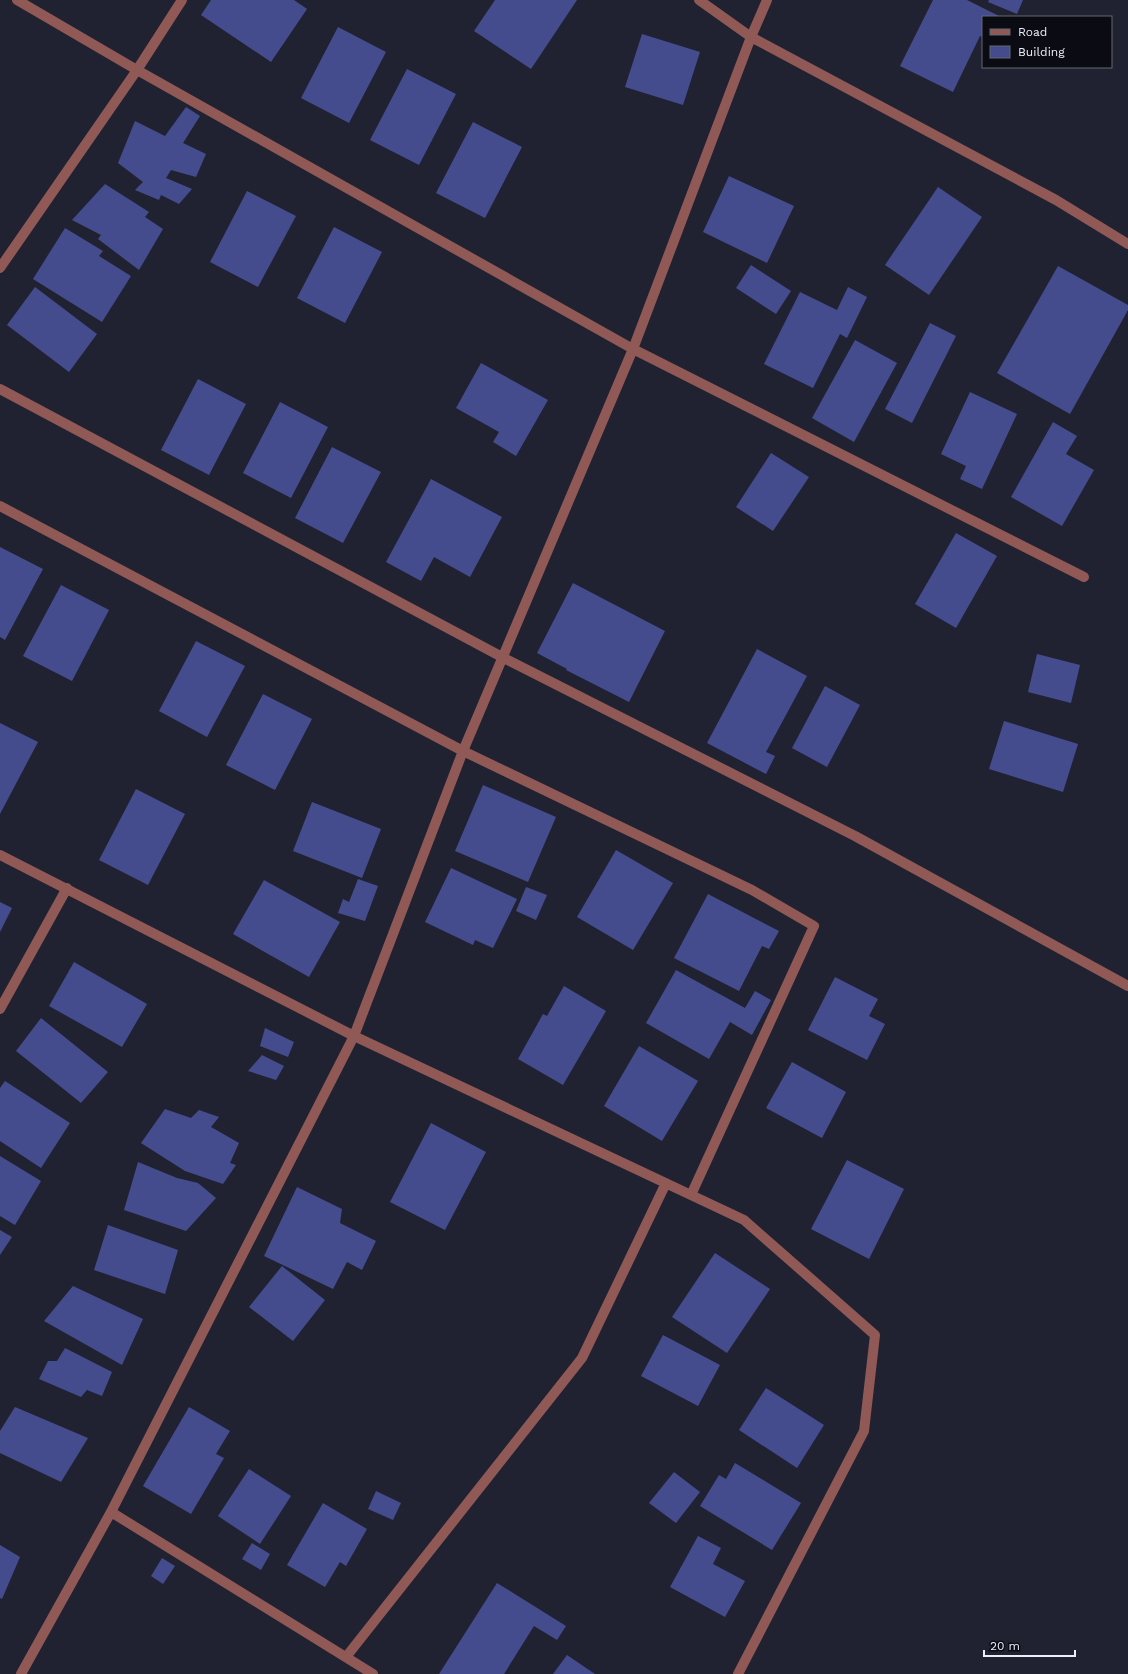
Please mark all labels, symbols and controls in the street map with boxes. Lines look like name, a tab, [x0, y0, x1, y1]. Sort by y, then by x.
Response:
legend	[982, 16, 1112, 68]
text: Road	[1018, 25, 1047, 39]
text: Building	[1018, 45, 1065, 59]
scale bar	[984, 1632, 1075, 1658]
text: 20 m	[990, 1639, 1020, 1653]

